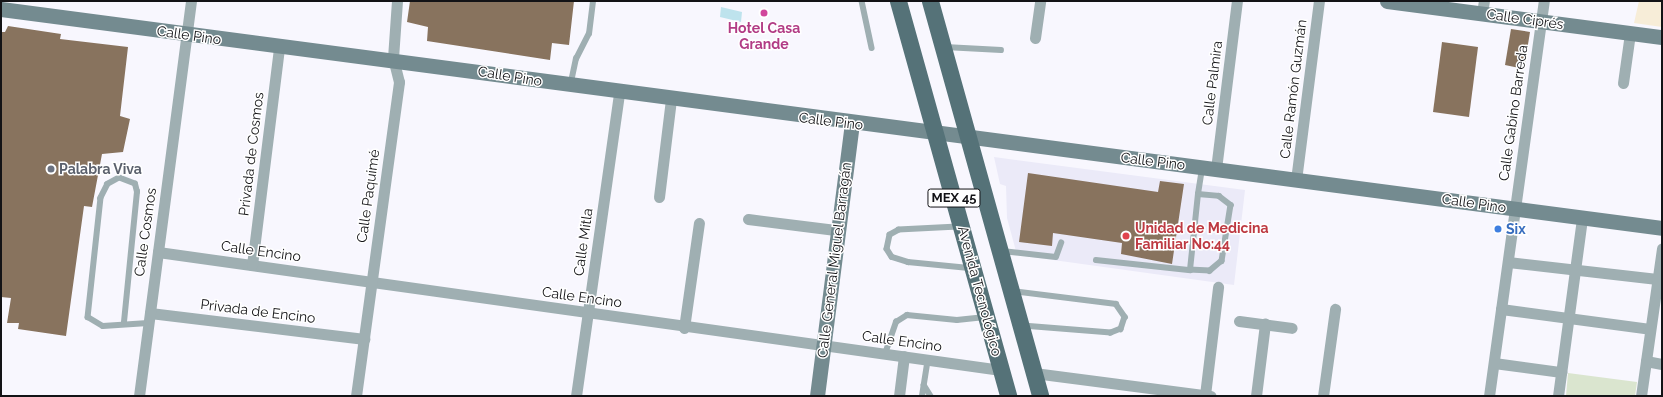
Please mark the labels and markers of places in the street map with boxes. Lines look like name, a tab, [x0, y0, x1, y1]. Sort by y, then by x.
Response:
marker: Hotel Casa Grande	[759, 8, 769, 18]
place label: Hotel Casa Grande	[728, 20, 800, 52]
place label: Palabra Viva	[59, 161, 142, 177]
marker: Palabra Viva	[46, 164, 56, 174]
place label: Unidad de Medicina Familiar No:44	[1135, 220, 1269, 252]
place label: Six	[1506, 221, 1526, 237]
marker: Six	[1493, 224, 1503, 234]
marker: Unidad de Medicina Familiar No:44	[1120, 230, 1132, 242]

